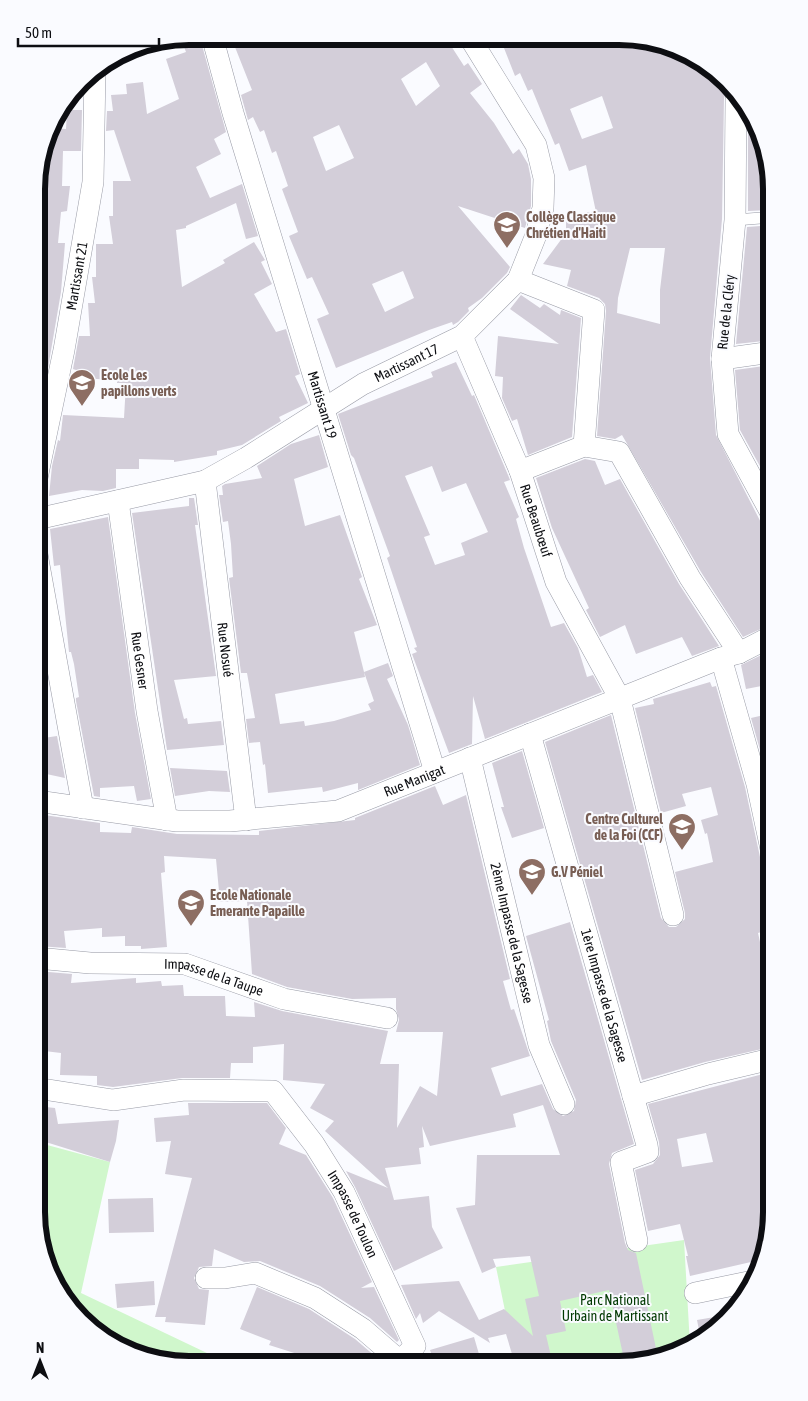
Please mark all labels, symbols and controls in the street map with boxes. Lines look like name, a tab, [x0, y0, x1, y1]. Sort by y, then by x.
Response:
scale bar	[18, 15, 159, 47]
text: 50 m	[25, 24, 52, 41]
place label: Collège Classique Chrétien d'Haiti	[526, 209, 616, 241]
school or university icon: Collège Classique Chrétien d'Haiti	[492, 210, 522, 249]
street label: Martissant 21	[63, 240, 91, 312]
street label: Rue de la Cléry	[714, 274, 738, 350]
street label: Martissant 17	[372, 341, 441, 385]
place label: Ecole Les papillons verts	[101, 367, 177, 399]
school or university icon: Ecole Les papillons verts	[67, 368, 97, 407]
street label: Martissant 19	[305, 369, 340, 440]
street label: Rue Beaubœuf	[517, 482, 555, 559]
street label: Rue Nosué	[214, 622, 237, 678]
street label: Rue Gesner	[128, 631, 152, 691]
street label: Rue Manigat	[381, 761, 447, 800]
place label: Centre Culturel de la Foi (CCF)	[585, 811, 663, 843]
school or university icon: Centre Culturel de la Foi (CCF)	[667, 812, 697, 851]
school or university icon: G.V Péniel	[517, 857, 547, 896]
street label: 2ème Impasse de la Sagesse	[487, 861, 537, 1005]
place label: G.V Péniel	[551, 864, 603, 880]
place label: Ecole Nationale Emerante Papaille	[210, 887, 305, 919]
school or university icon: Ecole Nationale Emerante Papaille	[176, 888, 206, 927]
street label: 1ère Impasse de la Sagesse	[578, 927, 631, 1064]
street label: Impasse de la Taupe	[164, 956, 265, 999]
street label: Impasse de Toulon	[324, 1167, 381, 1260]
park label: Parc National Urbain de Martissant	[562, 1292, 668, 1324]
north arrow	[15, 1336, 65, 1386]
text: N	[36, 1340, 44, 1356]

